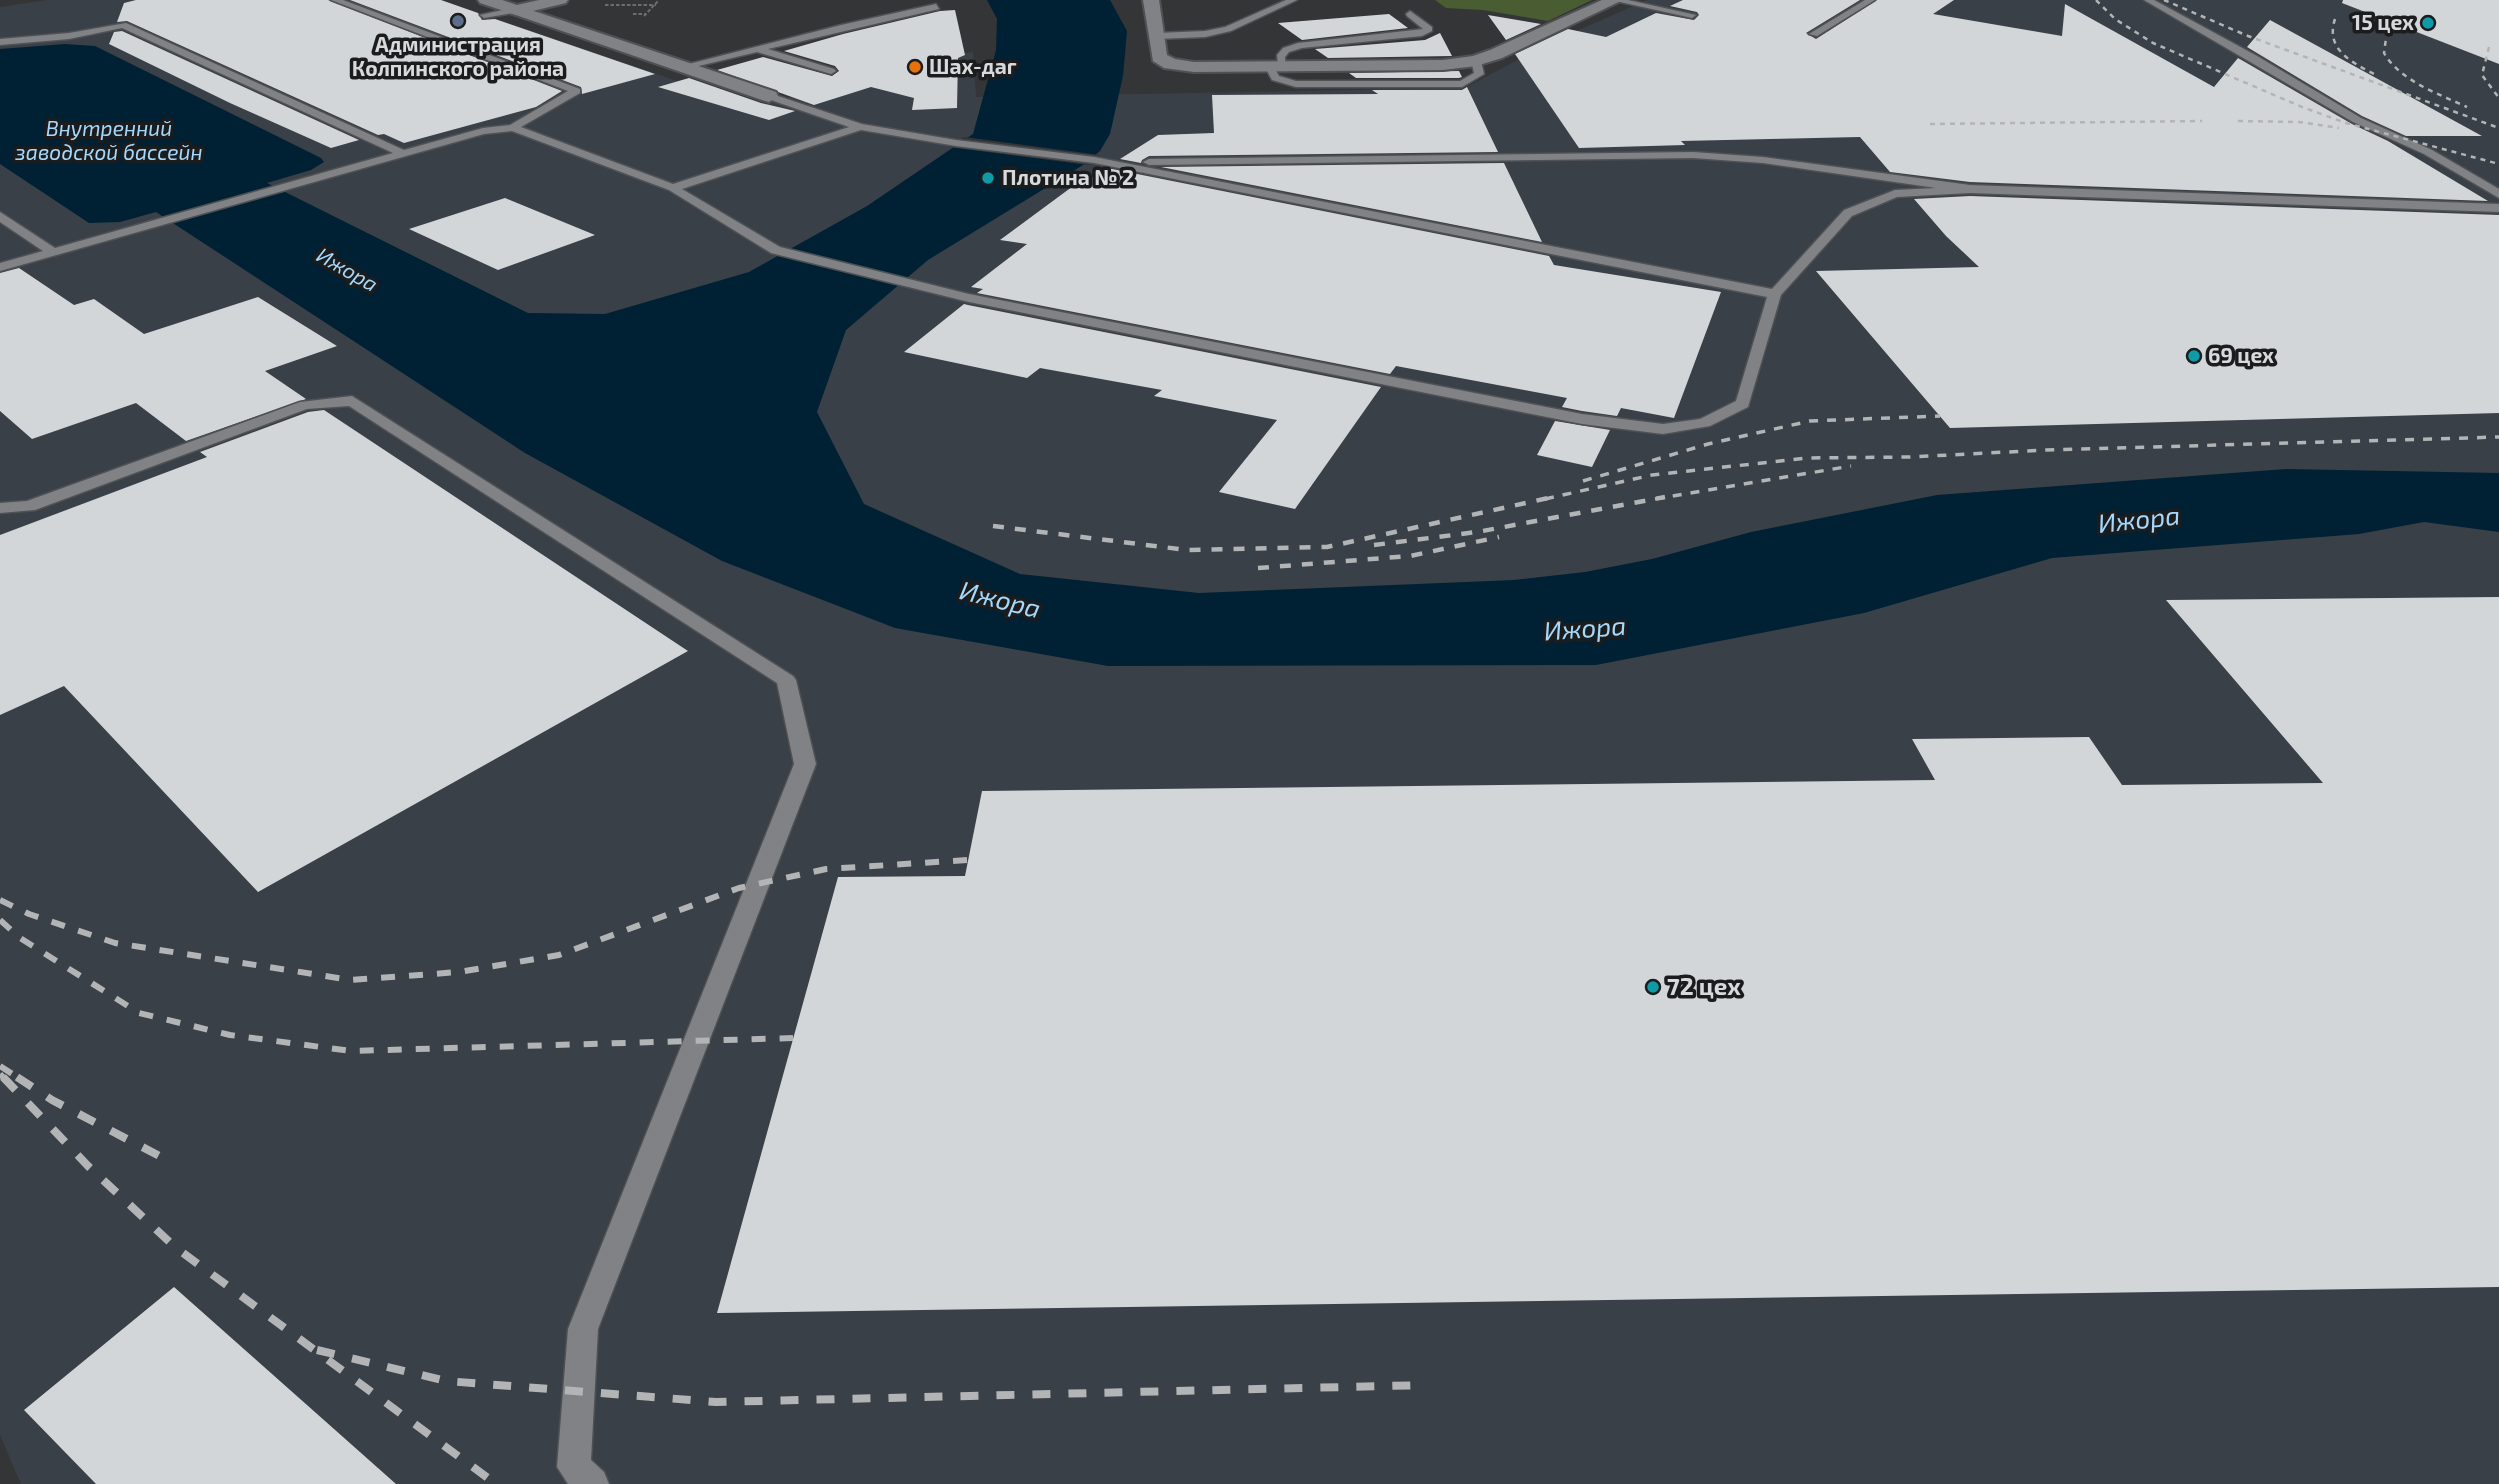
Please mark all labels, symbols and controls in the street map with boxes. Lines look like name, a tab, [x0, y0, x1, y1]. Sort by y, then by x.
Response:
place label: 15 цех	[2352, 10, 2414, 36]
marker: Администрация Колпинского района	[450, 13, 466, 29]
marker: 15 цех	[2420, 15, 2436, 31]
place label: Администрация Колпинского района	[352, 32, 564, 82]
place label: Шах-даг	[929, 54, 1017, 80]
marker: Шах-даг	[907, 59, 923, 75]
water label: Внутренний заводской бассейн	[15, 116, 203, 166]
place label: Плотина № 2	[1002, 165, 1134, 191]
marker: Плотина № 2	[980, 170, 996, 186]
water label: Ижора	[312, 242, 382, 298]
place label: 69 цех	[2208, 343, 2274, 369]
marker: 69 цех	[2186, 348, 2202, 364]
water label: Ижора	[2096, 500, 2182, 540]
water label: Ижора	[956, 575, 1044, 625]
water label: Ижора	[1543, 611, 1627, 647]
place label: 72 цех	[1667, 973, 1741, 1001]
marker: 72 цех	[1645, 979, 1661, 995]

